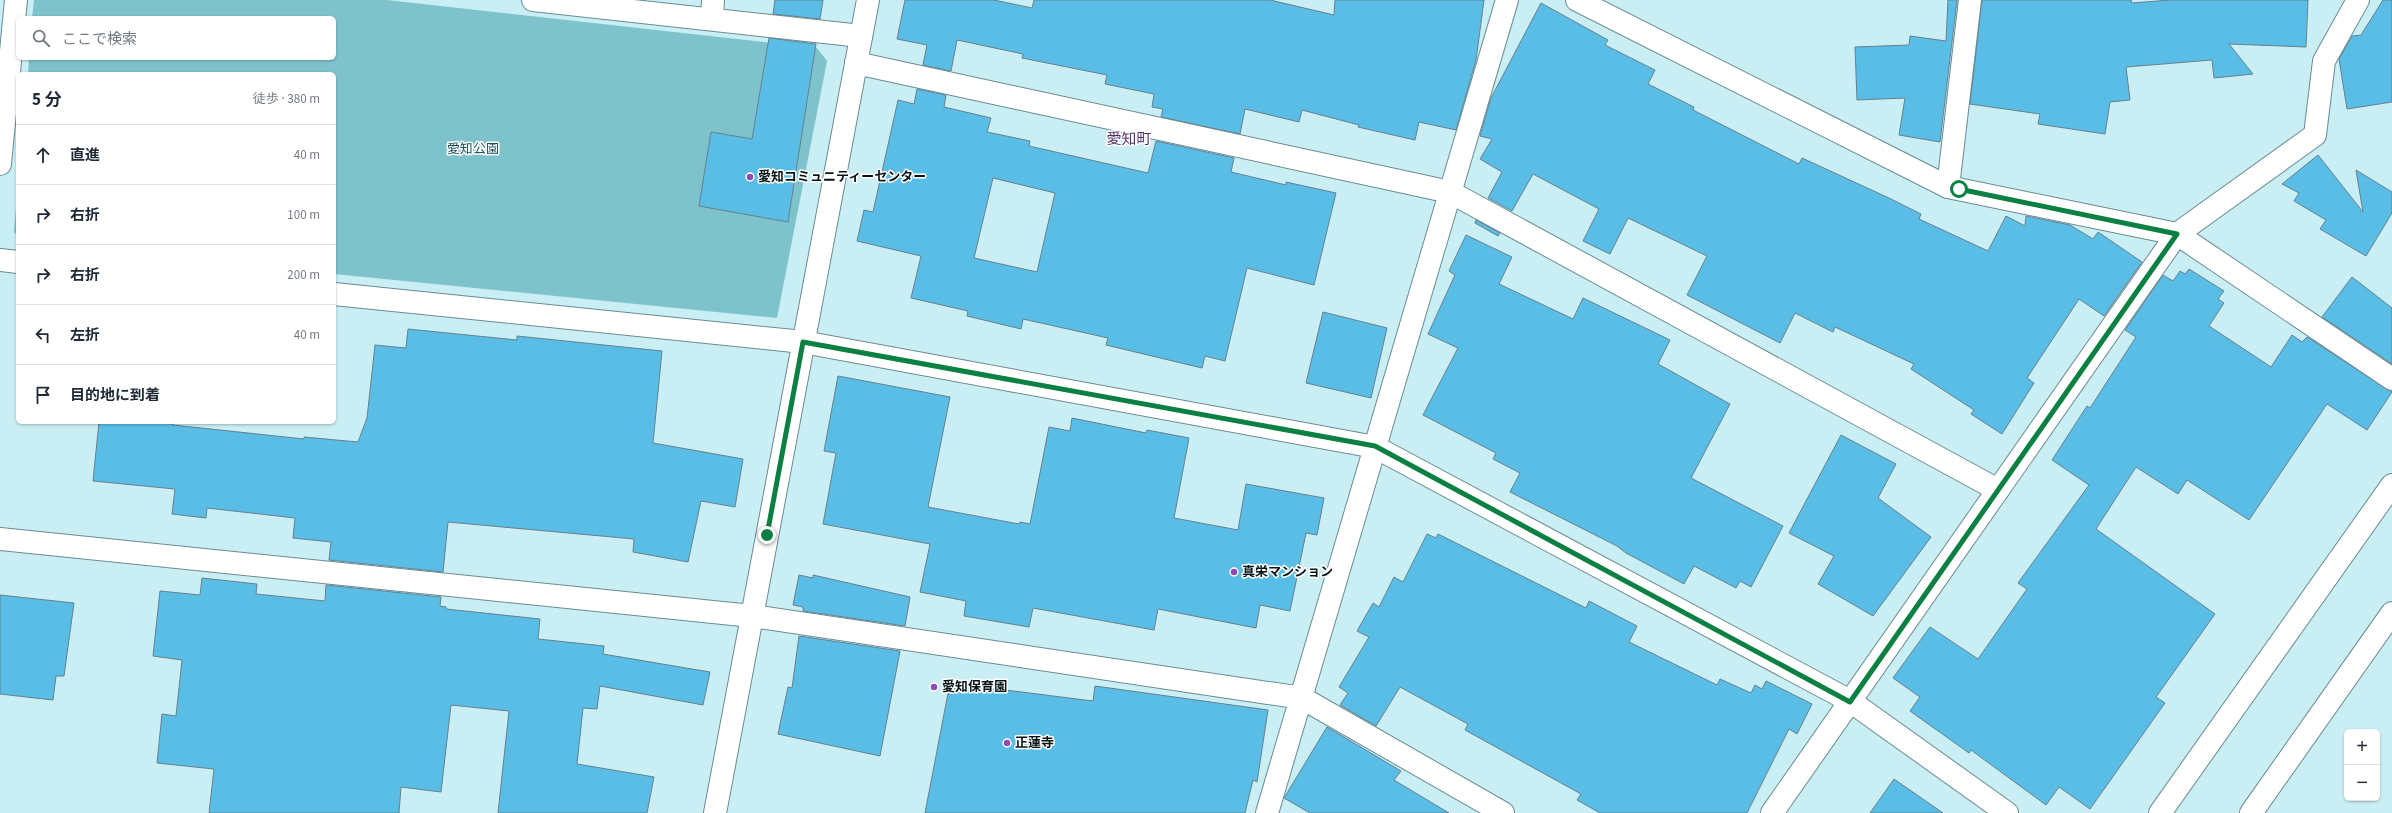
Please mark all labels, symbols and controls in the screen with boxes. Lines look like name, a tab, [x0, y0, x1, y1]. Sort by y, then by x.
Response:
search box	[16, 16, 336, 60]
icon: search	[30, 27, 52, 49]
text: ここで検索	[62, 29, 137, 50]
text: 5 分	[32, 88, 61, 112]
text: 徒歩 · 380 m	[253, 90, 320, 108]
district label: 愛知町	[1106, 129, 1152, 150]
park label: 愛知公園	[447, 140, 499, 158]
icon: ahead	[32, 144, 54, 166]
text: 直進	[70, 145, 100, 166]
text: 40 m	[294, 146, 320, 164]
place label: 愛知コミュニティーセンター	[758, 168, 926, 186]
marker: 愛知コミュニティーセンター	[745, 172, 755, 182]
route start	[1950, 180, 1968, 198]
icon: right	[32, 204, 54, 226]
text: 右折	[70, 205, 100, 226]
text: 100 m	[287, 206, 320, 224]
icon: right	[32, 264, 54, 286]
text: 右折	[70, 265, 100, 286]
text: 200 m	[287, 266, 320, 284]
icon: left	[32, 324, 54, 346]
text: 左折	[70, 325, 100, 346]
text: 40 m	[294, 326, 320, 344]
icon: arrive	[32, 384, 54, 406]
text: 目的地に到着	[70, 385, 160, 406]
route end	[758, 526, 776, 544]
place label: 真栄マンション	[1242, 563, 1333, 581]
marker: 真栄マンション	[1229, 567, 1239, 577]
place label: 愛知保育園	[942, 678, 1007, 696]
marker: 愛知保育園	[929, 682, 939, 692]
map controls	[2344, 729, 2380, 801]
button: +	[2344, 729, 2380, 765]
place label: 正蓮寺	[1015, 734, 1054, 752]
marker: 正蓮寺	[1002, 738, 1012, 748]
button: −	[2344, 765, 2380, 801]

